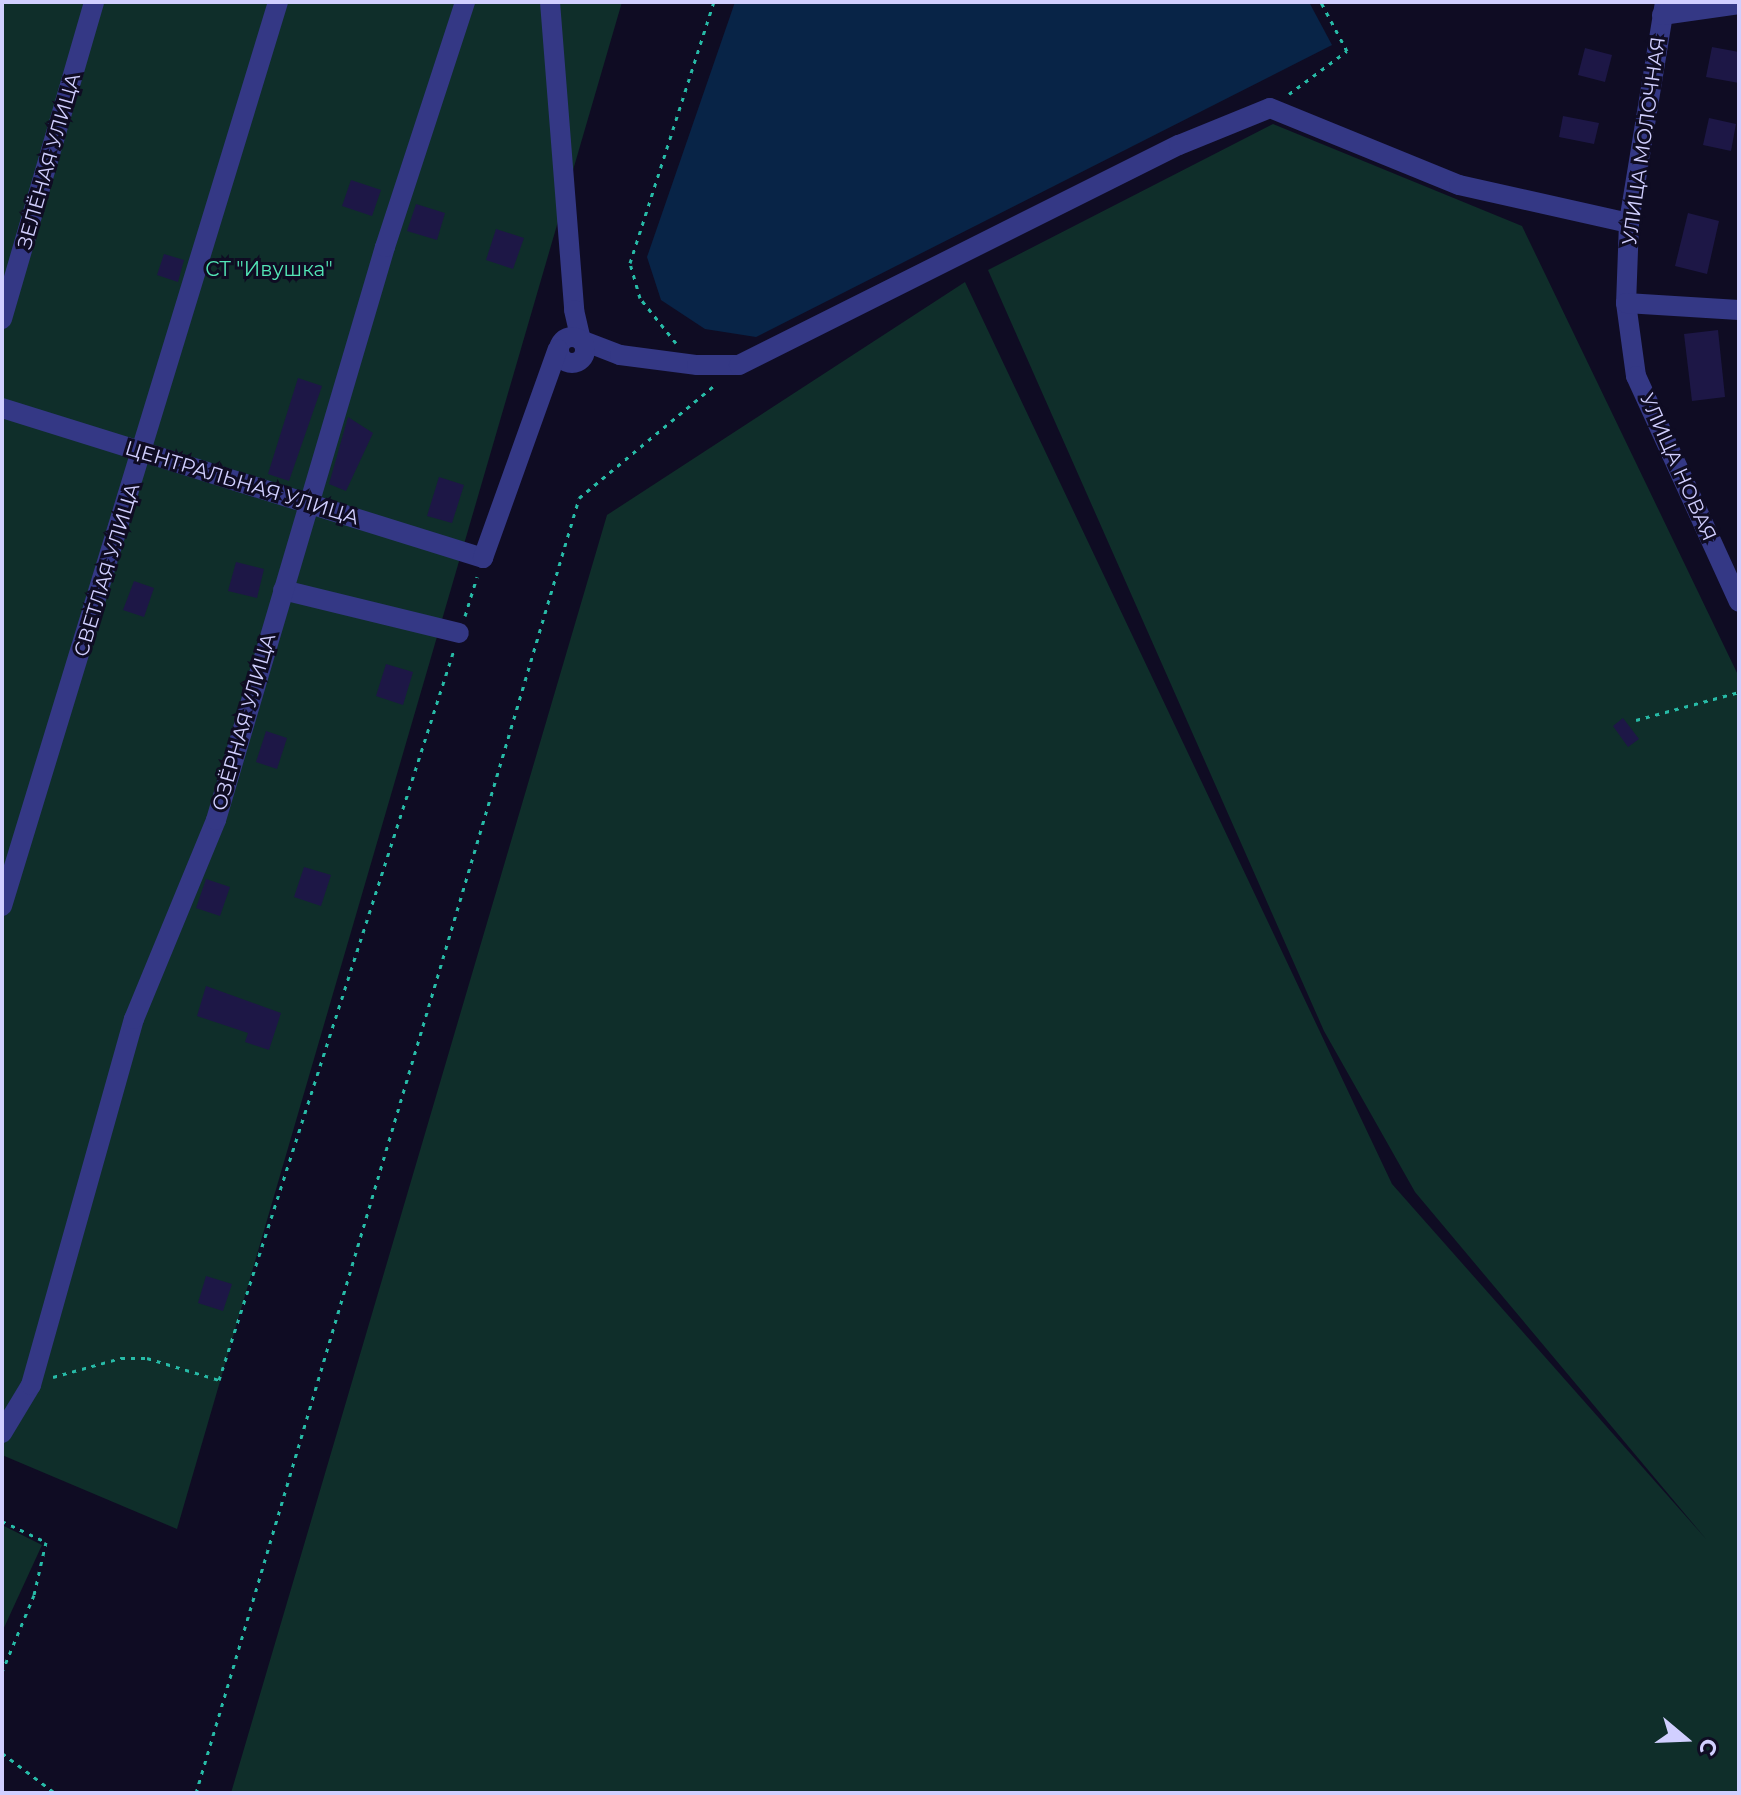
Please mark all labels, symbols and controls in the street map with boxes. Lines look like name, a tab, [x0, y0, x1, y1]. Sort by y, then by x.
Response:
street label: УЛИЦА МОЛОЧНАЯ	[1617, 35, 1671, 247]
street label: ЗЕЛЁНАЯ УЛИЦА	[12, 70, 86, 252]
park label: СТ "Ивушка"	[205, 257, 333, 281]
street label: УЛИЦА НОВАЯ	[1635, 389, 1721, 545]
street label: ЦЕНТРАЛЬНАЯ УЛИЦА	[122, 436, 362, 530]
street label: СВЕТЛАЯ УЛИЦА	[69, 480, 145, 660]
street label: ОЗЁРНАЯ УЛИЦА	[207, 631, 281, 813]
north arrow	[1645, 1699, 1725, 1779]
text: С	[1693, 1735, 1724, 1759]

